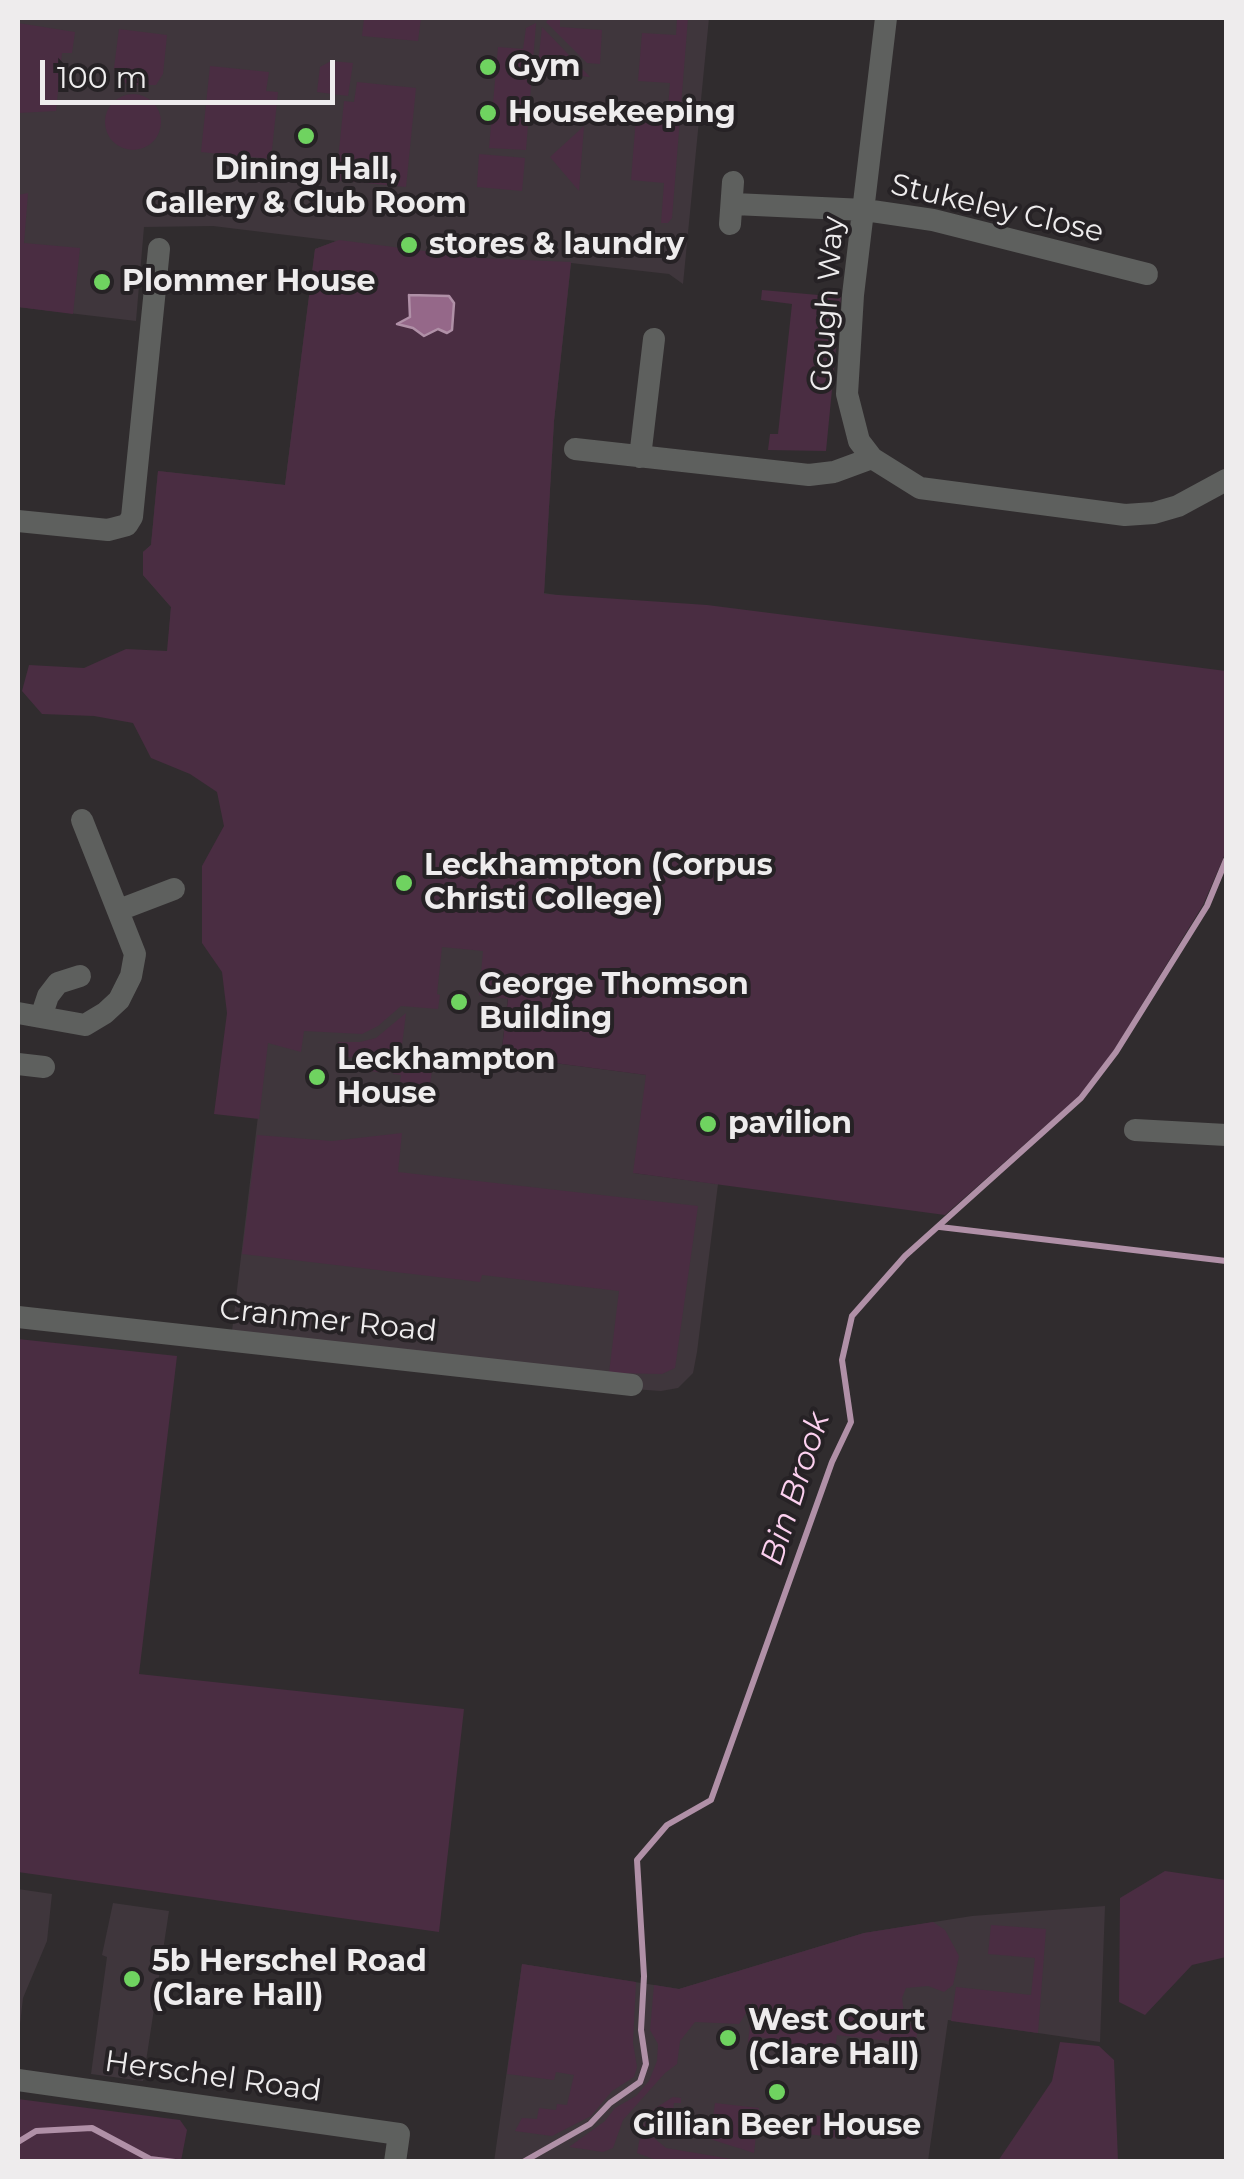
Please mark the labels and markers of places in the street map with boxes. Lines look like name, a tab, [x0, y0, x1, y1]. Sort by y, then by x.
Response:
place label: Gym	[508, 49, 581, 85]
marker: Gym	[477, 56, 499, 78]
place label: Housekeeping	[508, 95, 736, 131]
marker: Housekeeping	[477, 102, 499, 124]
marker: Dining Hall, Gallery & Club Room	[295, 125, 317, 147]
place label: Dining Hall, Gallery & Club Room	[145, 152, 467, 222]
place label: stores & laundry	[429, 227, 684, 263]
marker: stores & laundry	[398, 234, 420, 256]
place label: Plommer House	[122, 264, 375, 300]
marker: Plommer House	[91, 271, 113, 293]
place label: Leckhampton (Corpus Christi College)	[424, 848, 773, 918]
marker: Leckhampton (Corpus Christi College)	[393, 872, 415, 894]
place label: George Thomson Building	[479, 967, 749, 1038]
marker: George Thomson Building	[448, 991, 470, 1013]
place label: Leckhampton House	[337, 1042, 556, 1112]
marker: Leckhampton House	[306, 1066, 328, 1088]
place label: pavilion	[728, 1106, 852, 1142]
marker: pavilion	[697, 1113, 719, 1135]
place label: 5b Herschel Road (Clare Hall)	[152, 1944, 427, 2014]
marker: 5b Herschel Road (Clare Hall)	[121, 1968, 143, 1990]
place label: West Court (Clare Hall)	[748, 2003, 925, 2074]
marker: West Court (Clare Hall)	[717, 2027, 739, 2049]
marker: Gillian Beer House	[766, 2081, 788, 2103]
place label: Gillian Beer House	[633, 2108, 921, 2144]

